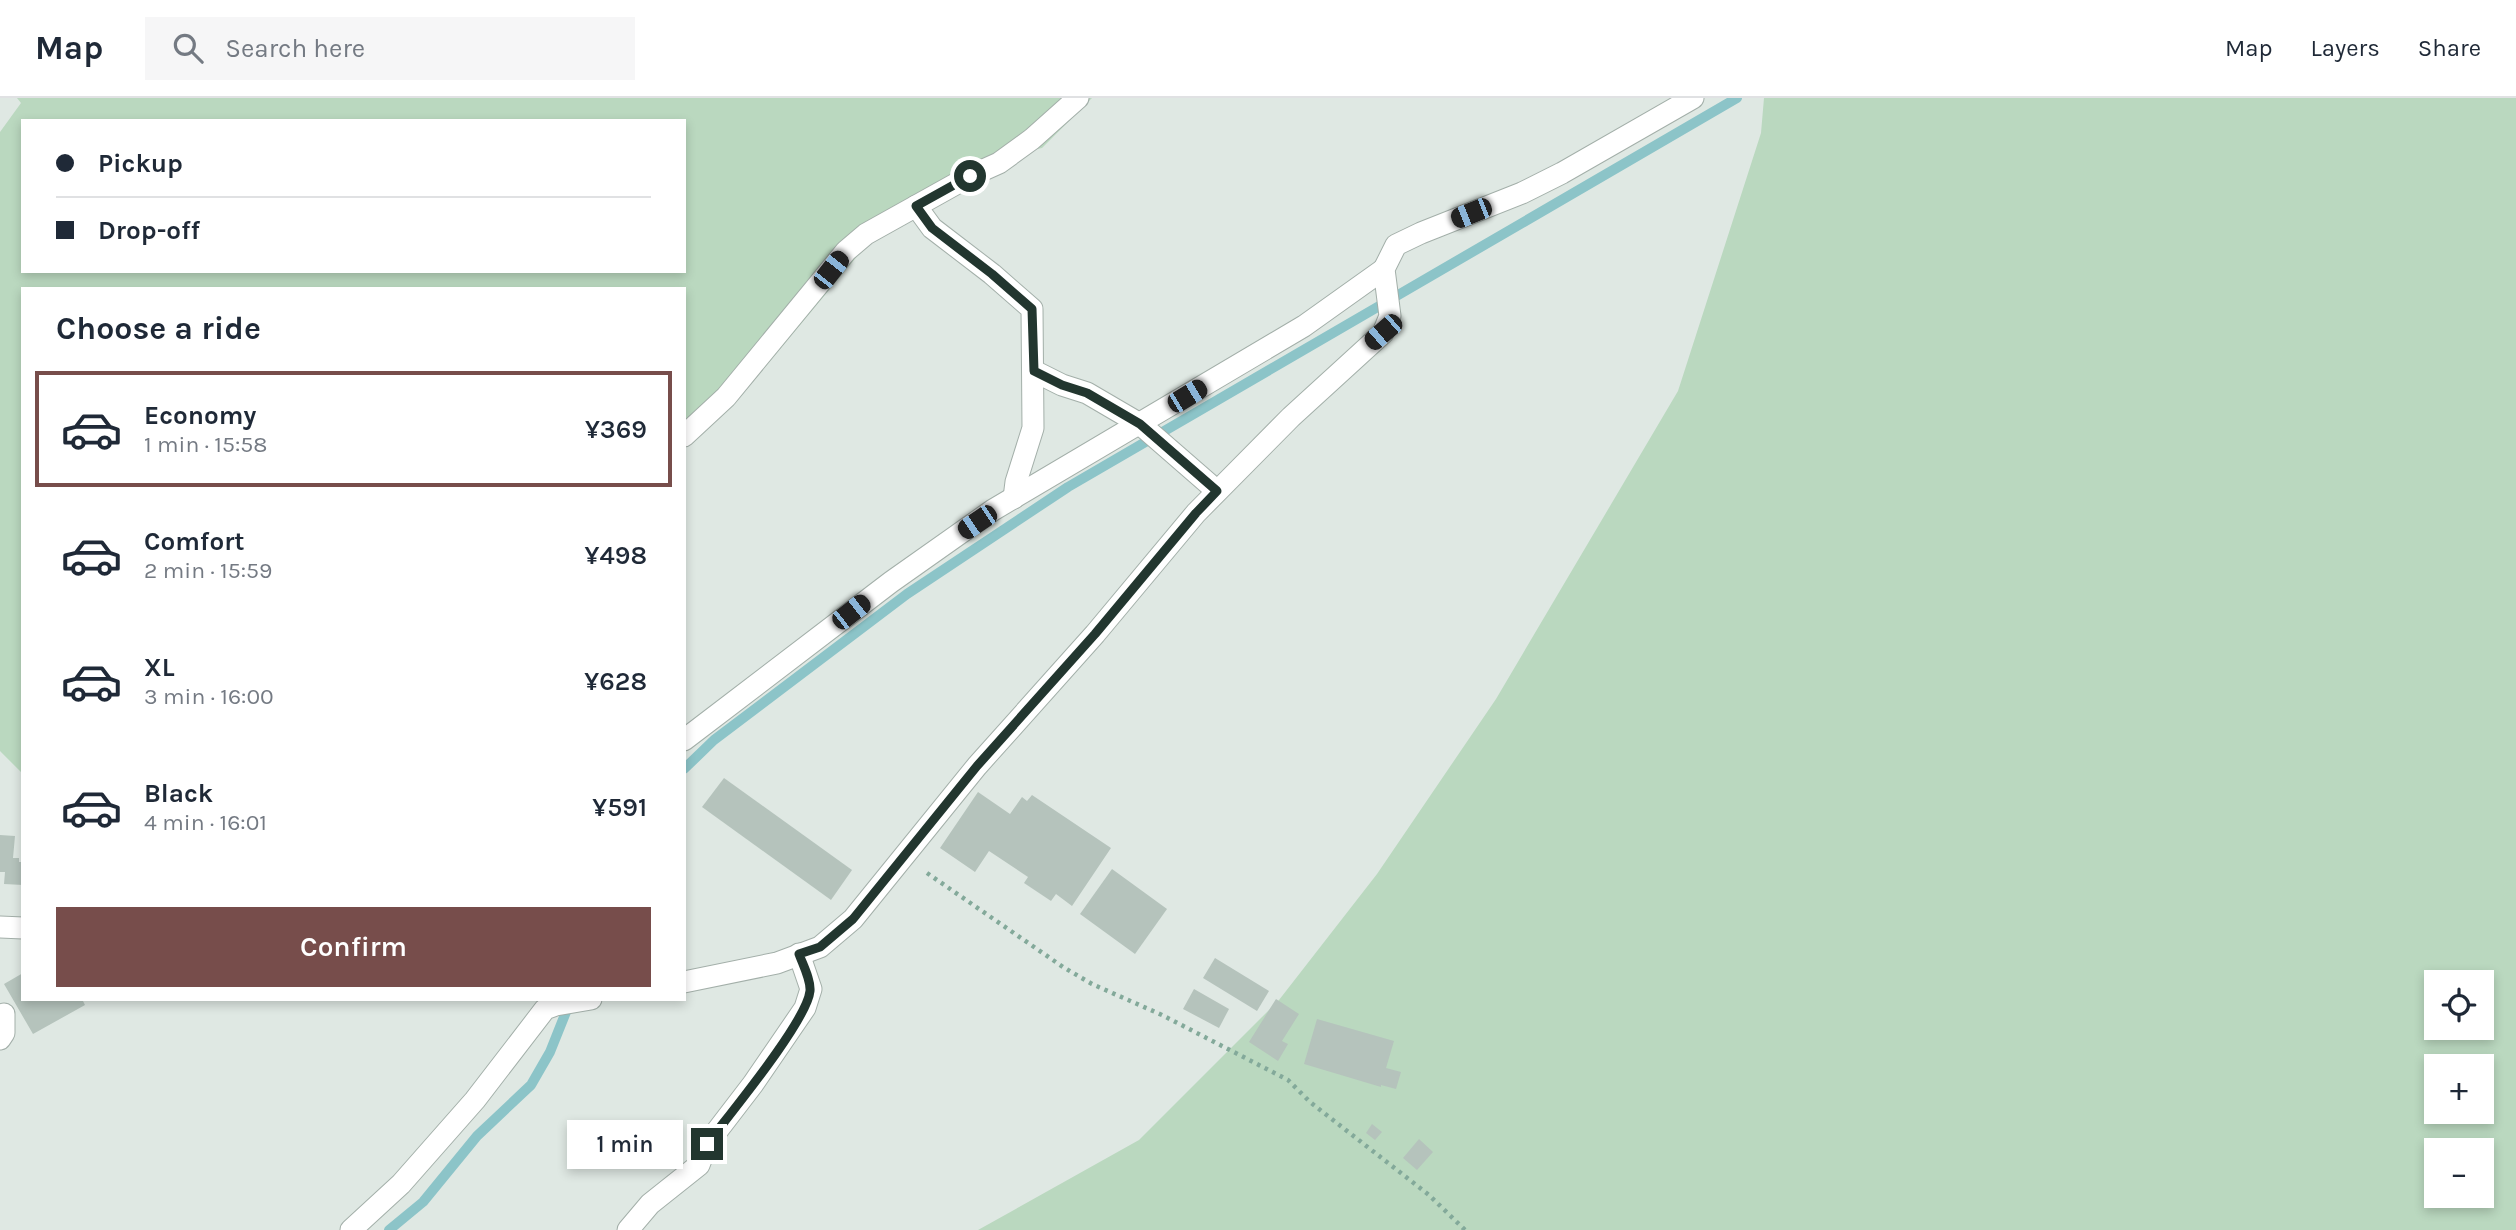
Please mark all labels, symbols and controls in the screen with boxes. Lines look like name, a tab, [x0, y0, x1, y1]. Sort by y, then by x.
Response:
search box	[145, 17, 635, 80]
text: Map	[35, 29, 103, 67]
icon: search	[169, 29, 207, 67]
text: Search here	[225, 33, 365, 64]
text: Map	[2225, 34, 2273, 62]
text: Layers	[2311, 34, 2380, 62]
text: Share	[2418, 34, 2481, 62]
text: Pickup	[98, 148, 183, 179]
route start	[954, 160, 986, 192]
car	[1448, 195, 1495, 231]
text: Drop-off	[98, 215, 200, 246]
car	[810, 247, 853, 293]
text: Choose a ride	[56, 310, 261, 347]
car	[1361, 310, 1406, 354]
car	[1164, 376, 1211, 416]
icon: car	[60, 398, 123, 461]
text: Economy	[144, 400, 256, 431]
text: ¥369	[585, 414, 647, 445]
text: 1 min · 15:58	[144, 431, 267, 458]
car	[954, 502, 1001, 542]
icon: car	[60, 524, 123, 587]
text: Comfort	[144, 526, 245, 557]
text: ¥498	[585, 540, 647, 571]
text: 2 min · 15:59	[144, 557, 272, 584]
car	[828, 591, 875, 633]
icon: car	[60, 650, 123, 713]
text: XL	[144, 652, 175, 683]
text: ¥628	[584, 666, 647, 697]
text: 3 min · 16:00	[144, 683, 274, 710]
icon: car	[60, 776, 123, 839]
text: Black	[144, 778, 213, 809]
text: ¥591	[592, 792, 647, 823]
text: 4 min · 16:01	[144, 809, 267, 836]
button: Confirm	[56, 907, 651, 987]
map controls	[2424, 970, 2494, 1208]
button: locate	[2424, 970, 2494, 1040]
button: +	[2424, 1054, 2494, 1124]
callout: 1 min	[567, 1119, 682, 1168]
route end	[691, 1128, 723, 1160]
text: 1 min	[596, 1131, 654, 1158]
button: −	[2424, 1138, 2494, 1208]

